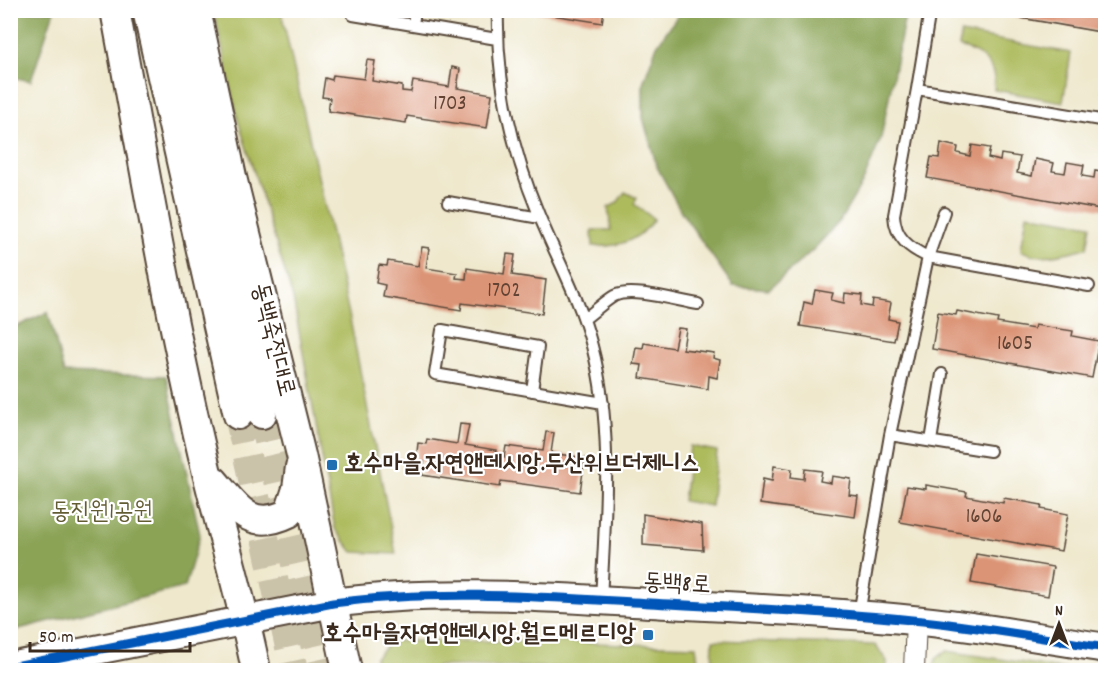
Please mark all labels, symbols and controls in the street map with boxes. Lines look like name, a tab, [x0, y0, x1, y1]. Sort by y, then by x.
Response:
house number: 1703	[433, 90, 467, 120]
house number: 1702	[487, 277, 521, 307]
street label: 동백죽전대로	[241, 280, 303, 400]
house number: 1605	[997, 330, 1033, 360]
place label: 호수마을.자연앤데시앙.두산위브더제니스	[344, 448, 700, 482]
marker: 호수마을.자연앤데시앙.두산위브더제니스	[325, 458, 339, 472]
park label: 동진원1공원	[51, 496, 153, 530]
house number: 1606	[966, 503, 1002, 533]
street label: 동백8로	[642, 566, 712, 604]
north arrow	[1029, 594, 1089, 654]
text: N	[1055, 600, 1063, 623]
scale bar	[30, 615, 190, 653]
place label: 호수마을자연앤데시앙.월드메르디앙	[323, 618, 637, 652]
text: 50 m	[39, 626, 74, 651]
marker: 호수마을자연앤데시앙.월드메르디앙	[641, 628, 655, 642]

